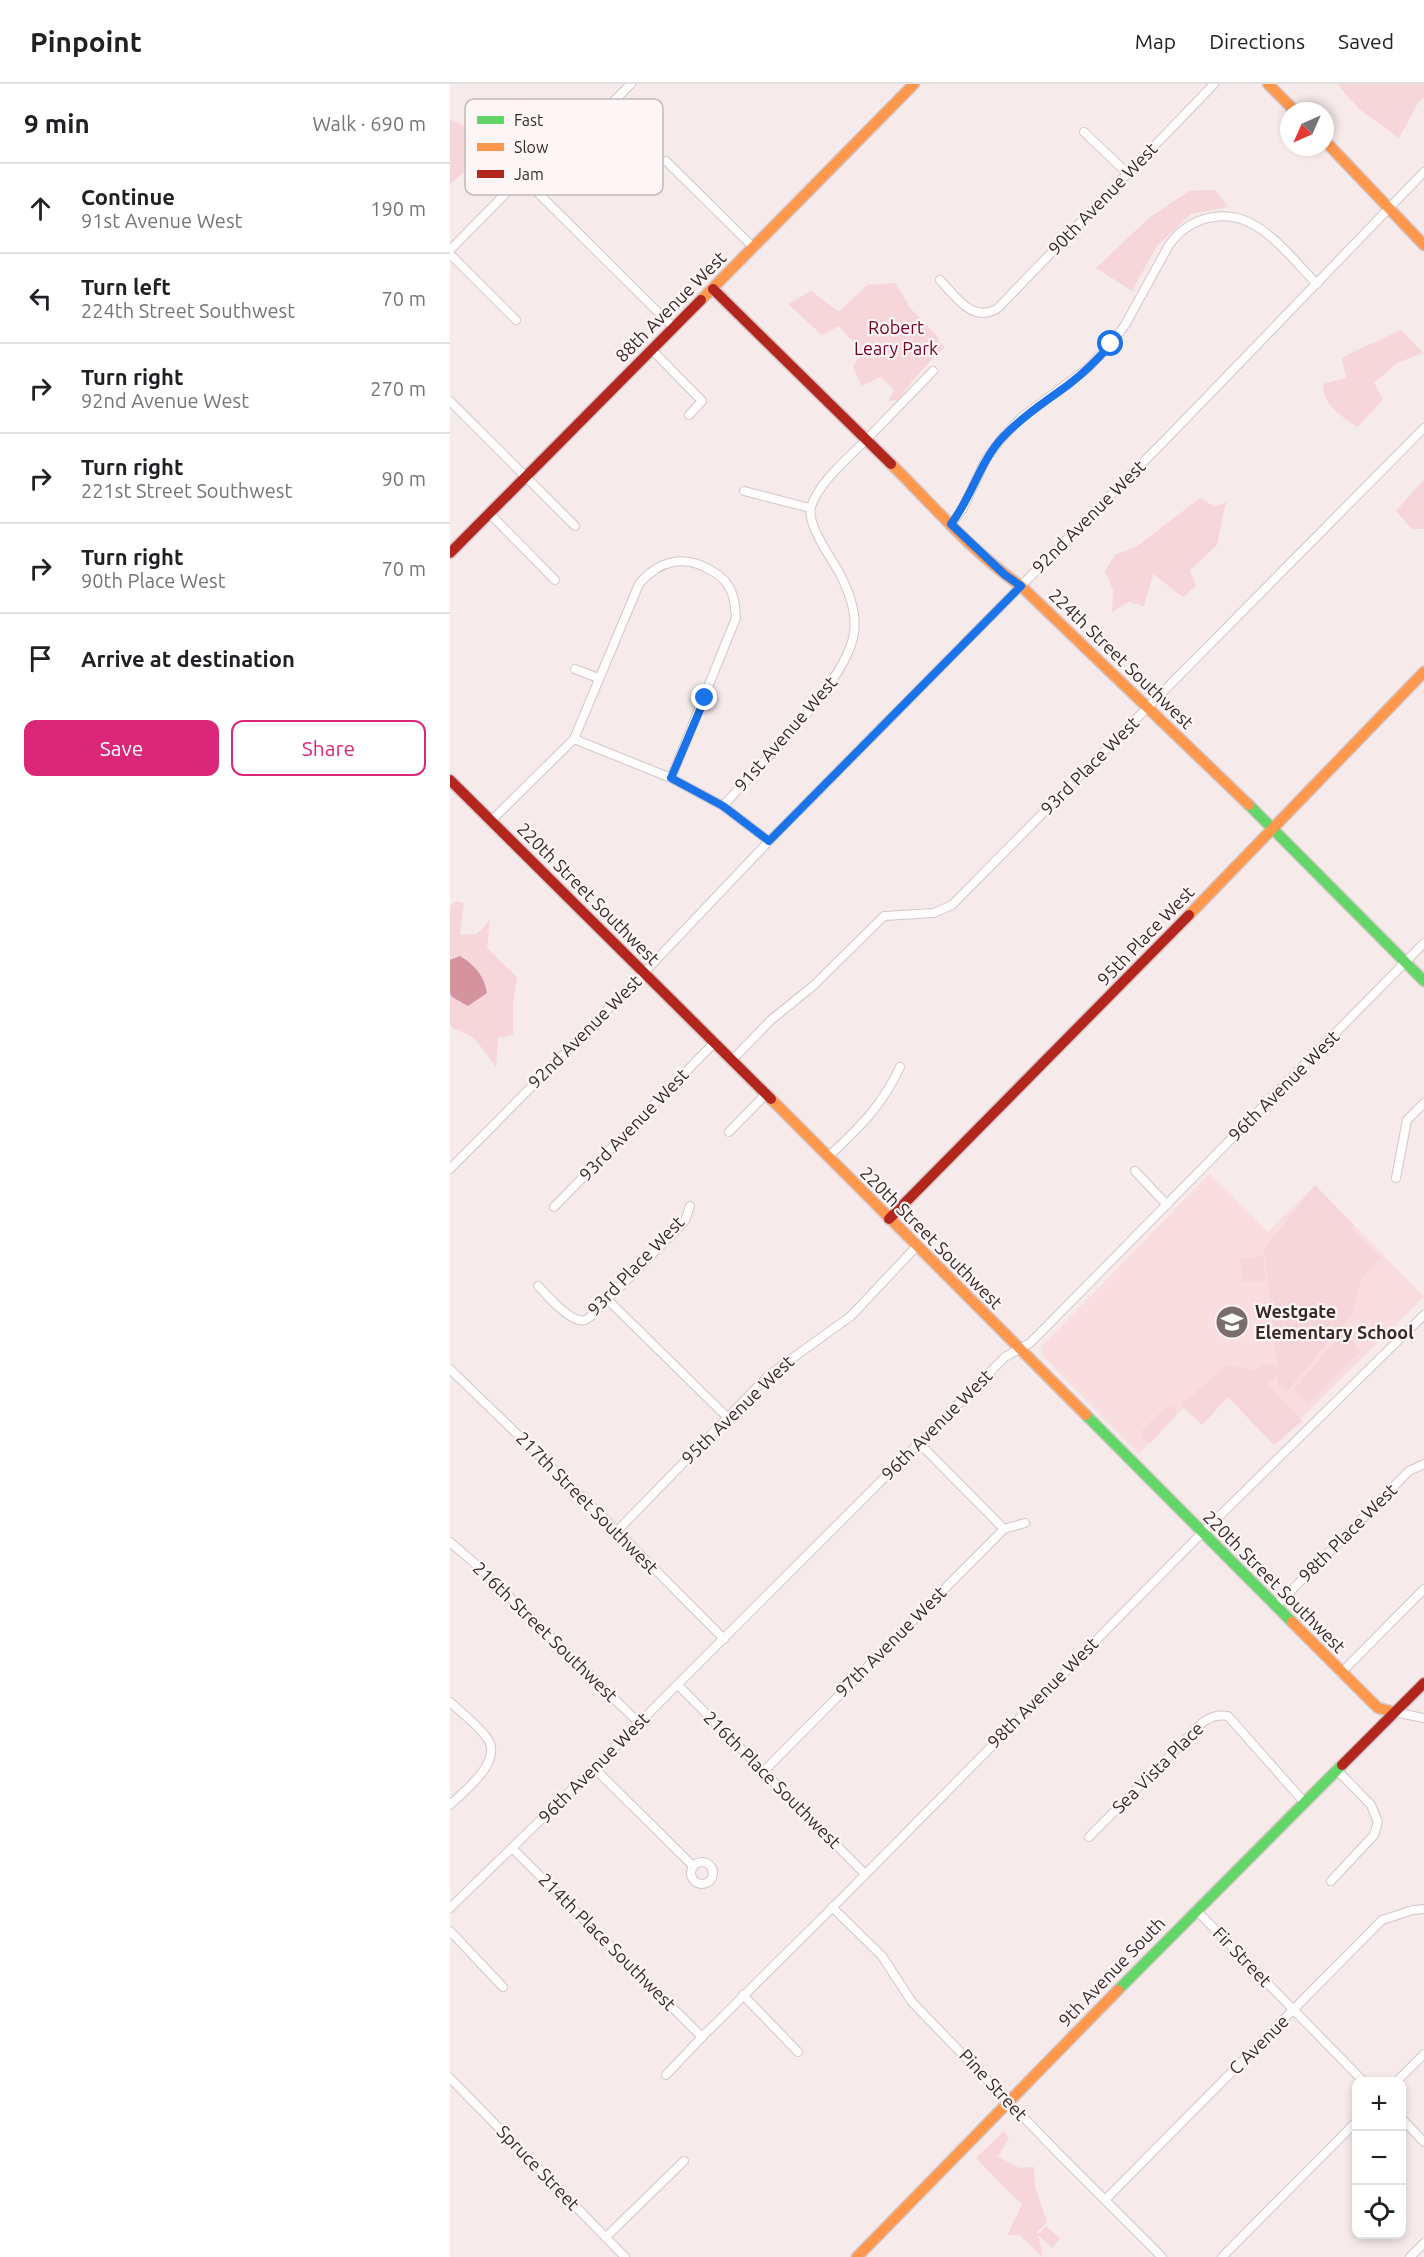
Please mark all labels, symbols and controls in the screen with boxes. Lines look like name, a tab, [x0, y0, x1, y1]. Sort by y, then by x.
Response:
text: Pinpoint	[30, 26, 142, 57]
text: Map	[1135, 29, 1176, 53]
text: Directions	[1209, 29, 1305, 53]
text: Saved	[1338, 29, 1394, 53]
legend	[465, 99, 663, 195]
north arrow	[1280, 102, 1334, 156]
text: 9 min	[24, 109, 90, 138]
text: Fast	[514, 111, 544, 129]
text: Walk · 690 m	[313, 112, 426, 135]
text: Slow	[514, 138, 549, 156]
street label: 90th Avenue West	[1044, 138, 1161, 258]
text: Jam	[514, 165, 544, 183]
text: Continue	[81, 184, 175, 209]
icon: ahead	[24, 192, 57, 225]
text: 190 m	[370, 197, 426, 220]
text: 91st Avenue West	[81, 209, 242, 232]
street label: 88th Avenue West	[611, 247, 730, 366]
text: Turn left	[81, 274, 171, 299]
icon: left	[24, 282, 57, 315]
text: 70 m	[382, 287, 426, 310]
text: 224th Street Southwest	[81, 299, 295, 322]
park label: Robert Leary Park	[854, 317, 938, 358]
route start	[1097, 330, 1123, 356]
text: Turn right	[81, 364, 183, 389]
icon: right	[24, 372, 57, 405]
text: 270 m	[370, 377, 426, 400]
text: 92nd Avenue West	[81, 389, 249, 412]
text: Turn right	[81, 454, 183, 479]
street label: 92nd Avenue West	[1028, 456, 1149, 577]
icon: right	[24, 462, 57, 495]
text: 90 m	[382, 467, 426, 490]
text: 221st Street Southwest	[81, 479, 292, 502]
text: Turn right	[81, 544, 183, 569]
icon: right	[24, 552, 57, 585]
text: 70 m	[382, 557, 426, 580]
text: 90th Place West	[81, 569, 226, 592]
street label: 224th Street Southwest	[1045, 584, 1198, 732]
icon: arrive	[24, 642, 57, 675]
text: Arrive at destination	[81, 646, 295, 671]
street label: 91st Avenue West	[730, 672, 840, 795]
route end	[691, 684, 717, 710]
street label: 93rd Place West	[1036, 712, 1142, 818]
button: Save	[24, 720, 219, 776]
button: Share	[231, 720, 426, 776]
street label: 220th Street Southwest	[514, 818, 664, 968]
street label: 95th Place West	[1093, 882, 1198, 989]
street label: 92nd Avenue West	[524, 971, 645, 1092]
street label: 96th Avenue West	[1224, 1026, 1343, 1145]
street label: 93rd Avenue West	[575, 1064, 692, 1184]
street label: 220th Street Southwest	[857, 1162, 1007, 1312]
street label: 93rd Place West	[583, 1212, 688, 1319]
place label: Westgate Elementary School	[1255, 1301, 1414, 1342]
school or university icon: Westgate Elementary School	[1214, 1304, 1250, 1340]
street label: 95th Avenue West	[677, 1351, 797, 1468]
street label: 96th Avenue West	[877, 1365, 996, 1484]
street label: 217th Street Southwest	[513, 1427, 663, 1577]
street label: 98th Place West	[1294, 1479, 1400, 1585]
street label: 220th Street Southwest	[1200, 1506, 1350, 1656]
street label: 216th Street Southwest	[469, 1557, 622, 1705]
street label: 97th Avenue West	[831, 1582, 950, 1701]
street label: 98th Avenue West	[983, 1633, 1102, 1752]
street label: 216th Place Southwest	[700, 1707, 845, 1852]
street label: 96th Avenue West	[534, 1708, 653, 1827]
street label: Sea Vista Place	[1108, 1718, 1207, 1817]
street label: 214th Place Southwest	[535, 1869, 680, 2014]
street label: 9th Avenue South	[1054, 1913, 1168, 2030]
street label: Fir Street	[1209, 1922, 1276, 1990]
street label: C Avenue	[1224, 2010, 1292, 2078]
street label: Pine Street	[956, 2045, 1032, 2124]
map controls	[1352, 2077, 1406, 2239]
button: +	[1352, 2077, 1406, 2131]
street label: Spruce Street	[493, 2121, 584, 2214]
button: −	[1352, 2131, 1406, 2185]
button: locate	[1352, 2185, 1406, 2239]

